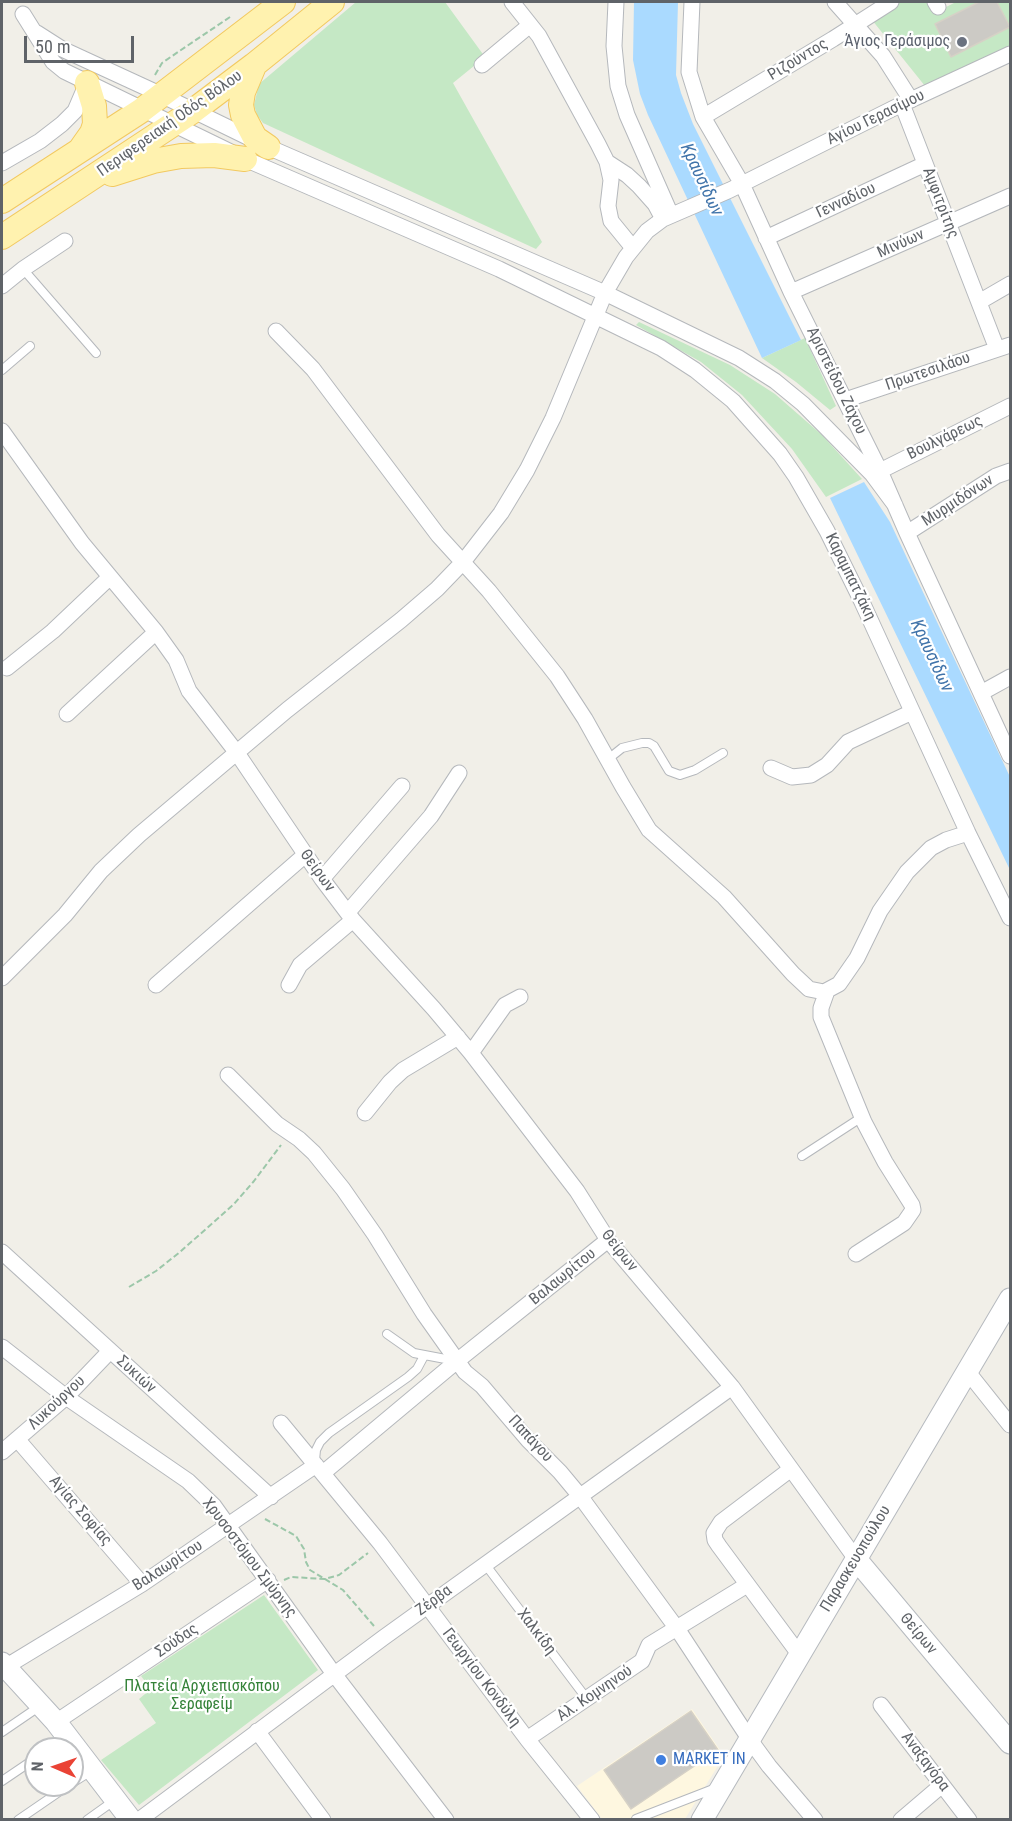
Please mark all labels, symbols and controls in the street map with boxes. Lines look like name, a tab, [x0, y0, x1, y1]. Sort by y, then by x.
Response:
scale bar	[27, 24, 136, 62]
place label: Άγιος Γεράσιμος	[844, 32, 950, 52]
street label: Ριζούντος	[765, 35, 831, 85]
marker: Άγιος Γεράσιμος	[955, 35, 969, 49]
text: 50 m	[35, 36, 70, 57]
street label: Περιφερειακή Οδός Βόλου	[94, 67, 246, 181]
street label: Αγίου Γερασίμου	[824, 86, 928, 150]
water label: Κραυσίδων	[675, 140, 727, 220]
street label: Αμφιτρίτης	[918, 165, 962, 241]
street label: Γενναδίου	[813, 179, 879, 223]
street label: Μινύων	[875, 225, 927, 263]
street label: Αριστείδου Ζάχου	[802, 324, 870, 438]
street label: Πρωτεσιλάου	[883, 349, 973, 395]
street label: Βουλγάρεως	[904, 412, 986, 464]
street label: Μυρμιδόνων	[919, 471, 997, 531]
street label: Καραμπατζάκη	[821, 530, 879, 624]
water label: Κραυσίδων	[905, 616, 957, 696]
street label: Θείρων	[295, 846, 339, 896]
street label: Θείρων	[597, 1226, 641, 1276]
street label: Βαλαωρίτου	[526, 1245, 600, 1309]
street label: Συκιών	[112, 1352, 160, 1398]
street label: Λυκούργου	[24, 1372, 90, 1434]
street label: Παπάγου	[504, 1412, 556, 1466]
street label: Αγίας Σοφίας	[45, 1472, 115, 1550]
street label: Χρυσοστόμου Σμύρνης	[198, 1494, 300, 1622]
street label: Παρασκευοπούλου	[817, 1502, 895, 1616]
street label: Βαλαωρίτου	[129, 1536, 207, 1596]
street label: Ζέρβα	[412, 1581, 456, 1621]
street label: Χαλκίδη	[512, 1605, 560, 1659]
street label: Θείρων	[895, 1609, 941, 1659]
street label: Σούδας	[152, 1620, 202, 1662]
street label: Γεωργίου Κονδύλη	[438, 1625, 524, 1731]
street label: Αλ. Κομνηνού	[554, 1662, 636, 1726]
park label: Πλατεία Αρχιεπισκόπου Σεραφείμ	[124, 1677, 280, 1715]
street label: Αναξαγόρα	[897, 1729, 953, 1795]
north arrow	[24, 1737, 84, 1797]
place label: MARKET IN	[673, 1750, 746, 1770]
marker: MARKET IN	[654, 1753, 668, 1767]
text: N	[28, 1761, 47, 1772]

